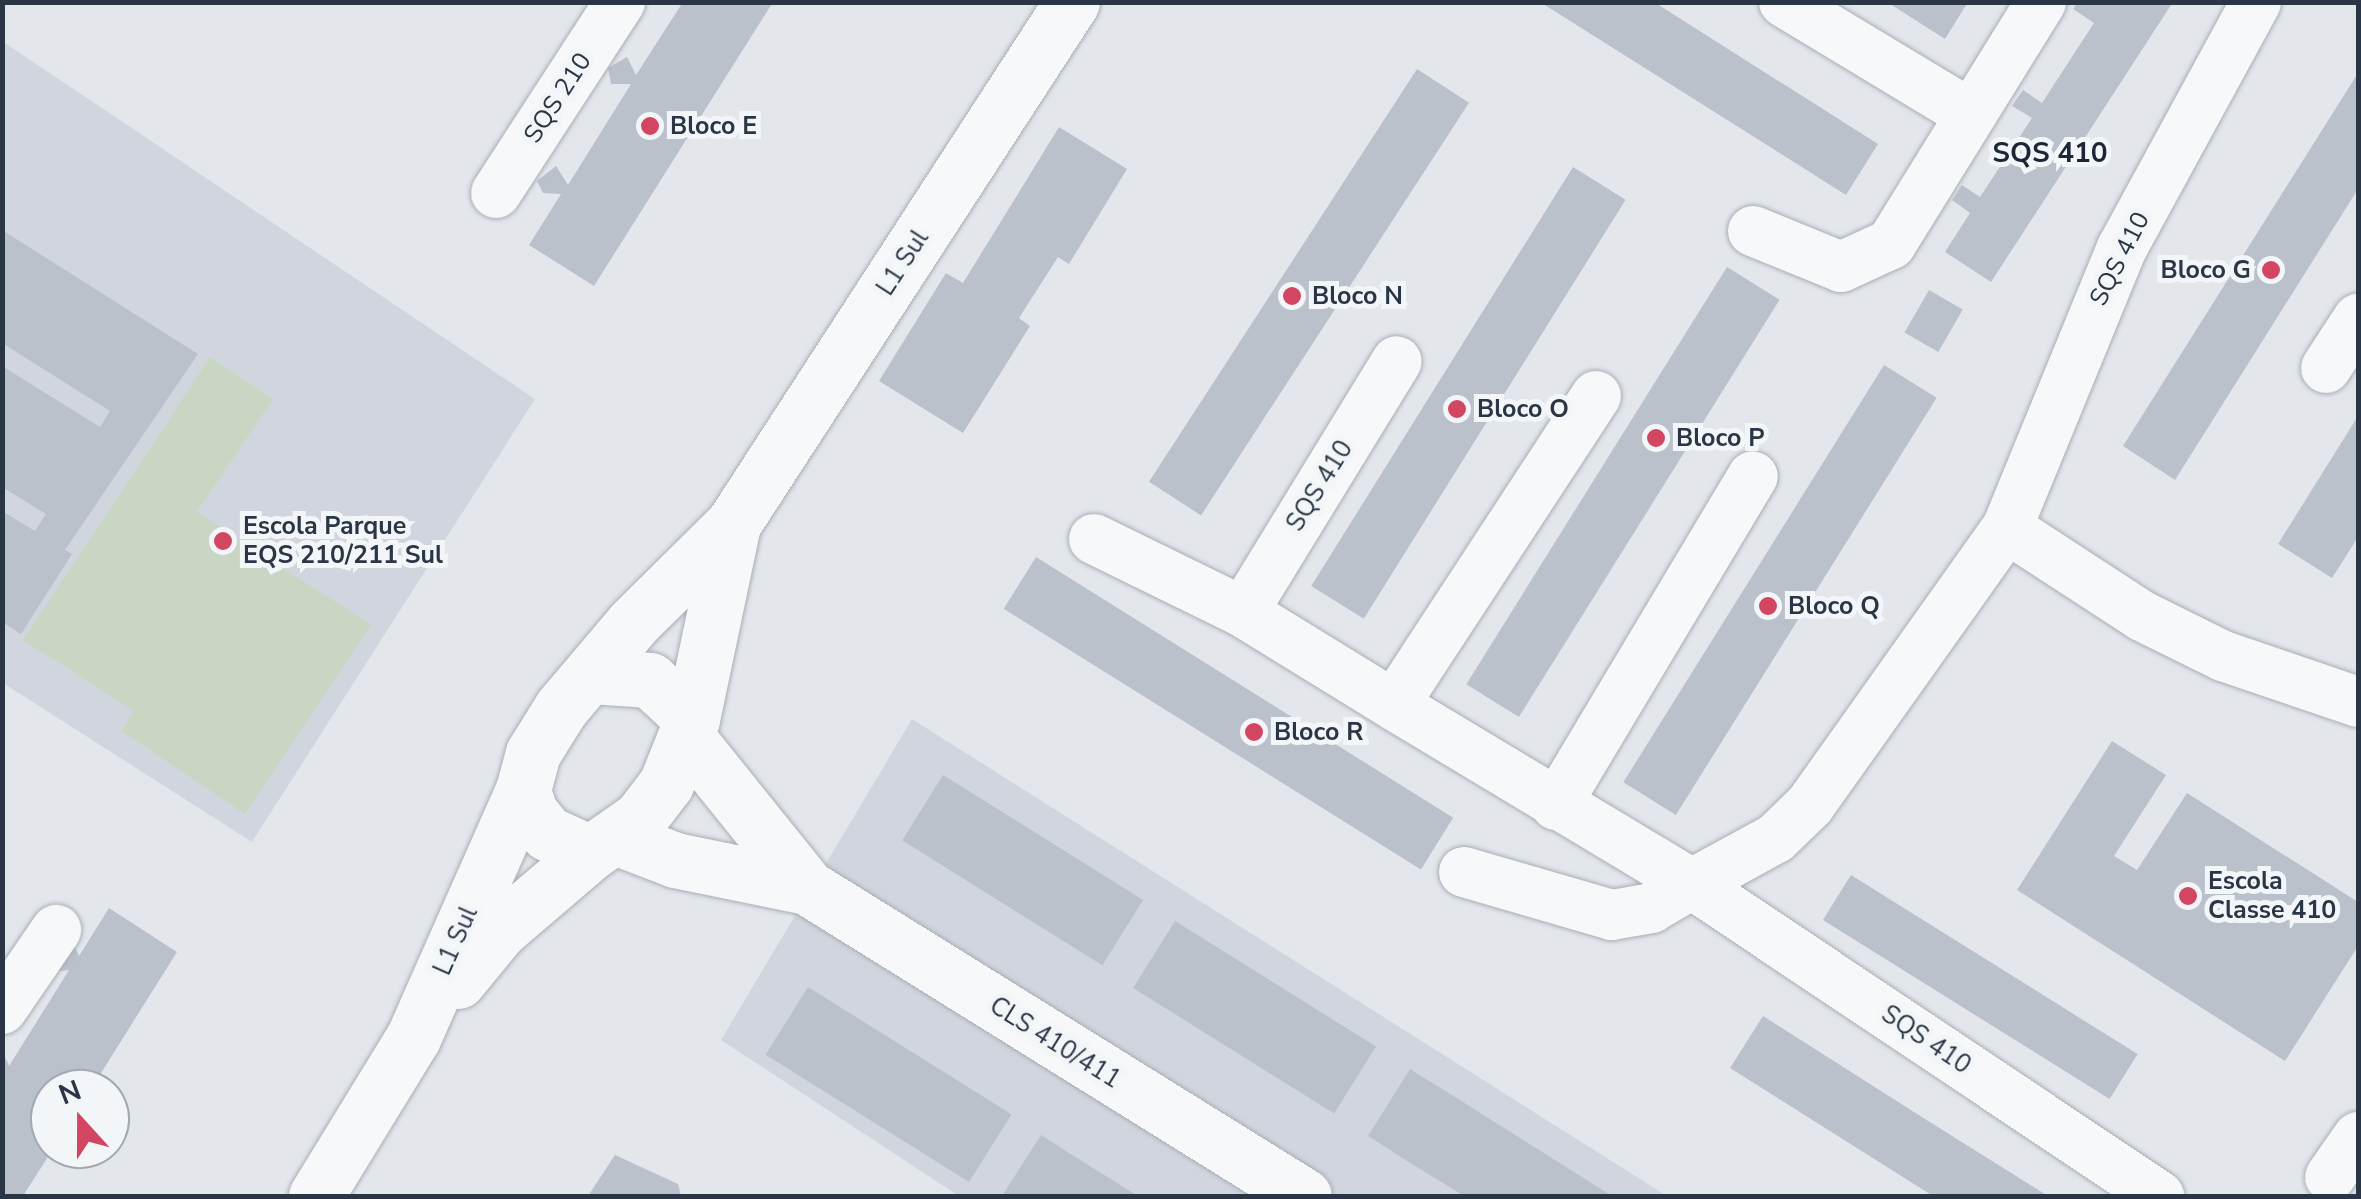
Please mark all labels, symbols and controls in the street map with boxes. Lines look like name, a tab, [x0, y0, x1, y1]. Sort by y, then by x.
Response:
street label: SQS 210	[518, 47, 598, 149]
place label: Bloco E	[670, 111, 757, 141]
marker: Bloco E	[639, 115, 661, 137]
district label: SQS 410	[1992, 136, 2108, 170]
street label: SQS 410	[2084, 207, 2156, 311]
street label: L1 Sul	[871, 225, 935, 301]
place label: Bloco G	[2160, 255, 2251, 285]
marker: Bloco G	[2260, 259, 2282, 281]
place label: Bloco N	[1312, 281, 1403, 311]
marker: Bloco N	[1281, 285, 1303, 307]
place label: Bloco O	[1477, 394, 1569, 424]
marker: Bloco O	[1446, 398, 1468, 420]
place label: Bloco P	[1676, 423, 1764, 453]
marker: Bloco P	[1645, 427, 1667, 449]
street label: SQS 410	[1280, 435, 1360, 537]
place label: Escola Parque EQS 210/211 Sul	[243, 512, 443, 571]
marker: Escola Parque EQS 210/211 Sul	[212, 530, 234, 552]
place label: Bloco Q	[1788, 591, 1880, 621]
marker: Bloco Q	[1757, 595, 1779, 617]
place label: Bloco R	[1274, 717, 1363, 747]
marker: Bloco R	[1243, 721, 1265, 743]
place label: Escola Classe 410	[2208, 867, 2336, 926]
marker: Escola Classe 410	[2177, 885, 2199, 907]
street label: L1 Sul	[428, 902, 484, 980]
street label: CLS 410/411	[984, 991, 1126, 1095]
street label: SQS 410	[1876, 999, 1976, 1081]
north arrow	[30, 1069, 130, 1169]
text: N	[53, 1071, 87, 1114]

